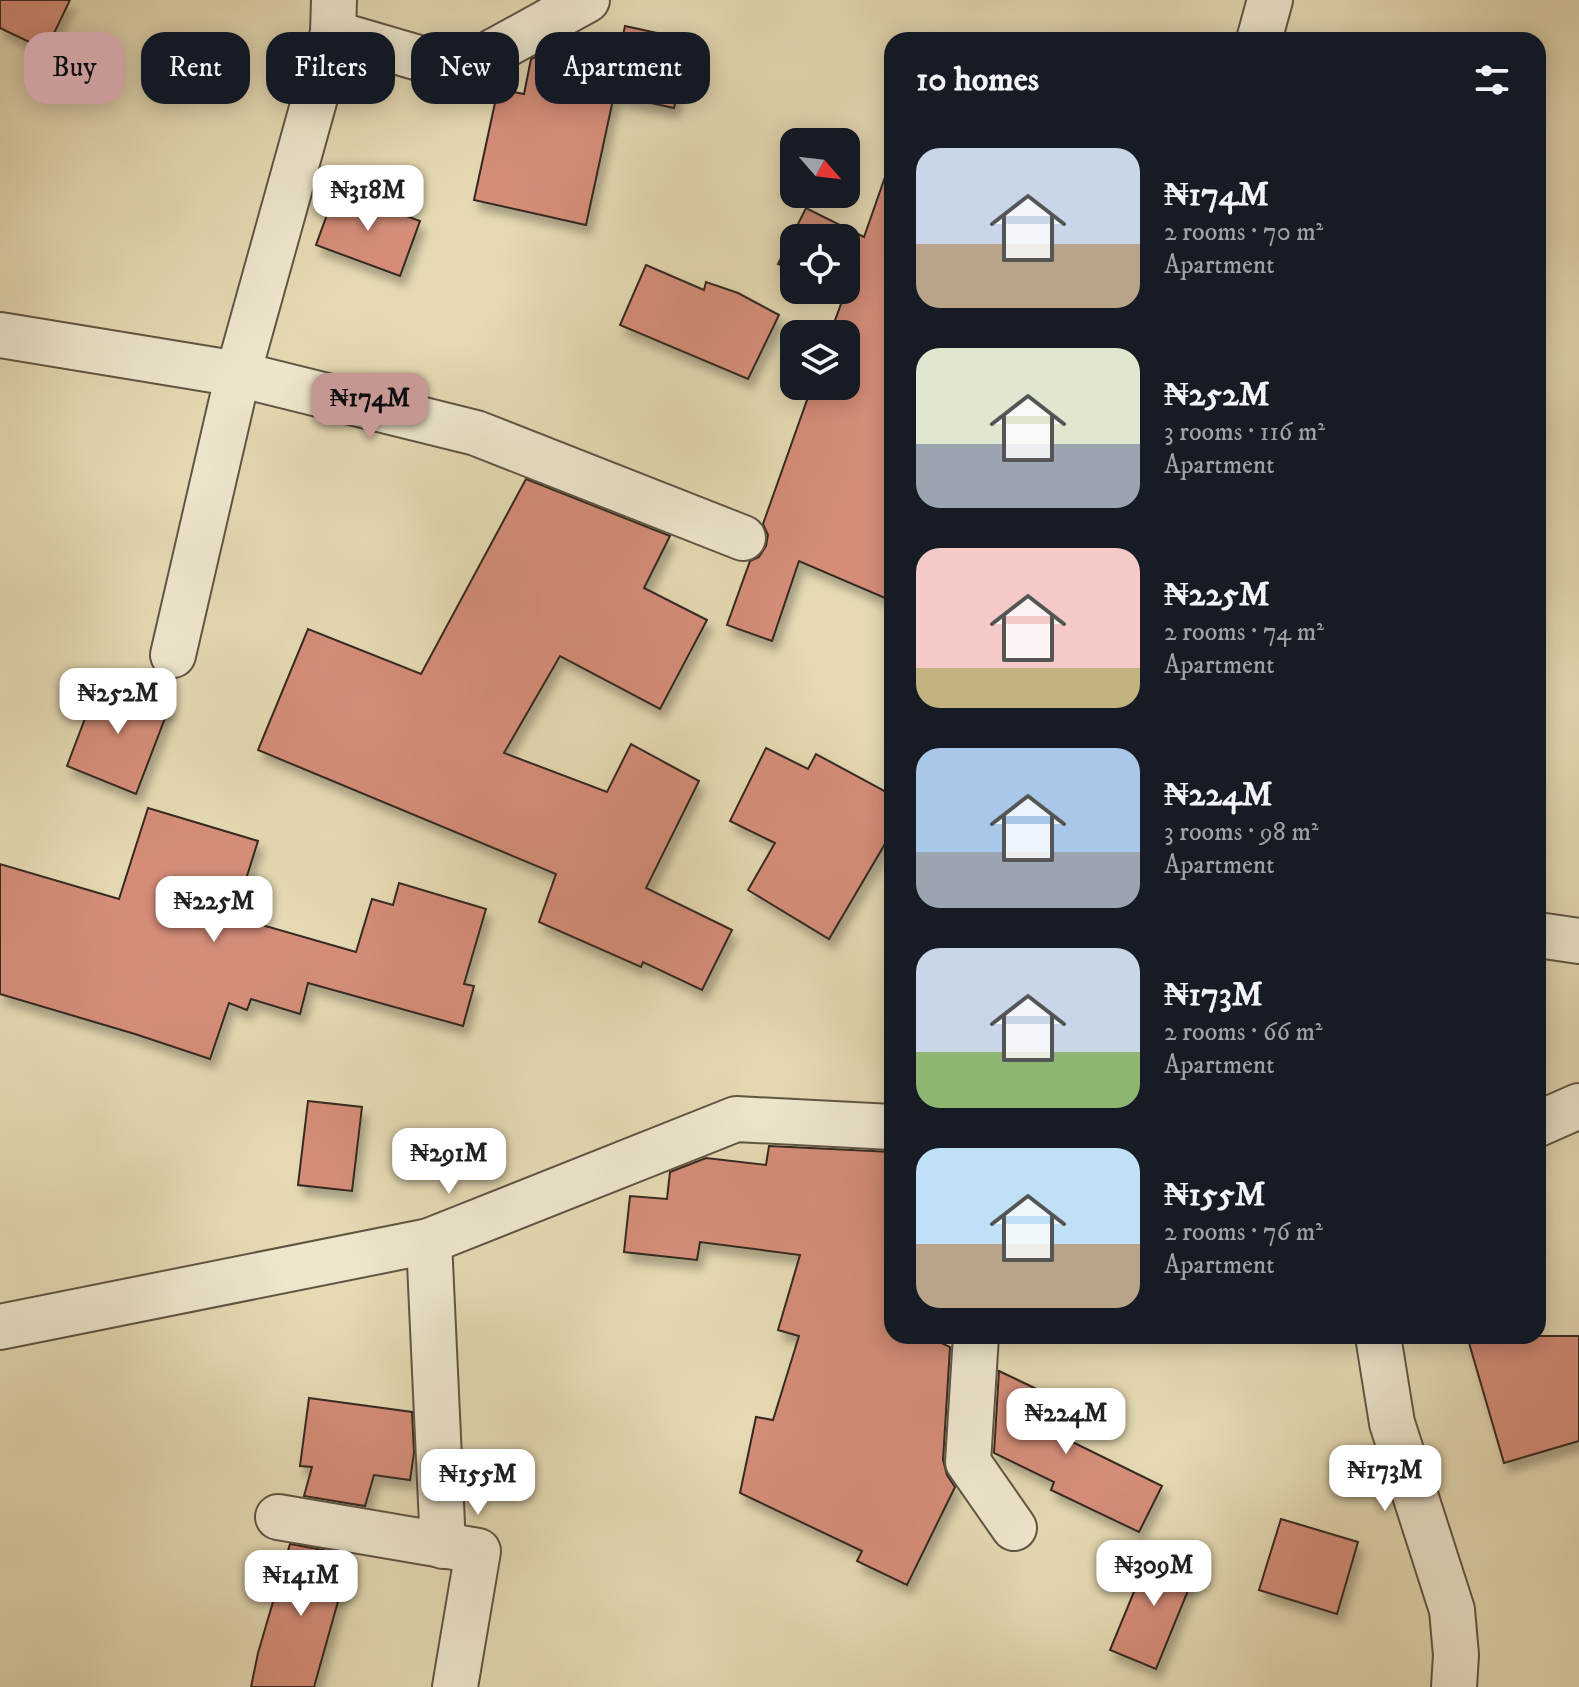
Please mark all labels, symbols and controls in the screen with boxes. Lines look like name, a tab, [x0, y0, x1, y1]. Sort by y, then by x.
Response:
chip: Buy	[24, 32, 125, 104]
chip: Rent	[141, 32, 250, 104]
chip: Filters	[266, 32, 395, 104]
chip: New	[411, 32, 519, 104]
chip: Apartment	[535, 32, 710, 104]
icon: filters	[1470, 58, 1514, 102]
text: 10 homes	[916, 59, 1039, 101]
north arrow	[780, 128, 860, 208]
map controls	[780, 128, 860, 400]
pin: ₦318M	[312, 165, 424, 233]
text: ₦318M	[331, 174, 405, 207]
text: ₦174M	[1164, 174, 1269, 216]
icon: home	[980, 180, 1076, 276]
text: 2 rooms · 70 m²	[1164, 216, 1323, 249]
button: locate	[780, 224, 860, 304]
text: Apartment	[1164, 249, 1275, 282]
button: layers	[780, 320, 860, 400]
pin: ₦174M	[314, 373, 426, 441]
text: ₦252M	[1164, 374, 1270, 416]
icon: home	[980, 380, 1076, 476]
text: ₦174M	[330, 382, 410, 415]
text: 3 rooms · 116 m²	[1164, 416, 1325, 449]
text: Apartment	[1164, 449, 1275, 482]
text: ₦225M	[1164, 574, 1270, 616]
icon: home	[980, 580, 1076, 676]
text: 2 rooms · 74 m²	[1164, 616, 1324, 649]
text: Apartment	[1164, 649, 1275, 682]
pin: ₦252M	[62, 668, 174, 736]
text: ₦252M	[78, 677, 158, 710]
text: ₦224M	[1164, 774, 1273, 816]
icon: home	[980, 780, 1076, 876]
text: 3 rooms · 98 m²	[1164, 816, 1319, 849]
text: Apartment	[1164, 849, 1275, 882]
pin: ₦225M	[158, 876, 270, 944]
text: ₦225M	[174, 885, 254, 918]
text: ₦173M	[1164, 974, 1263, 1016]
icon: home	[980, 980, 1076, 1076]
text: 2 rooms · 66 m²	[1164, 1016, 1323, 1049]
text: Apartment	[1164, 1049, 1275, 1082]
pin: ₦291M	[393, 1128, 505, 1196]
text: ₦291M	[410, 1137, 488, 1170]
text: ₦155M	[1164, 1174, 1266, 1216]
icon: home	[980, 1180, 1076, 1276]
text: 2 rooms · 76 m²	[1164, 1216, 1323, 1249]
text: Apartment	[1164, 1249, 1275, 1282]
pin: ₦224M	[1010, 1388, 1122, 1456]
text: ₦224M	[1024, 1397, 1108, 1430]
pin: ₦173M	[1329, 1445, 1441, 1513]
pin: ₦155M	[422, 1449, 534, 1517]
text: ₦173M	[1347, 1454, 1423, 1487]
text: ₦155M	[439, 1458, 517, 1491]
pin: ₦309M	[1098, 1540, 1210, 1608]
text: ₦309M	[1114, 1549, 1194, 1582]
pin: ₦141M	[245, 1550, 357, 1618]
text: ₦141M	[263, 1559, 339, 1592]

